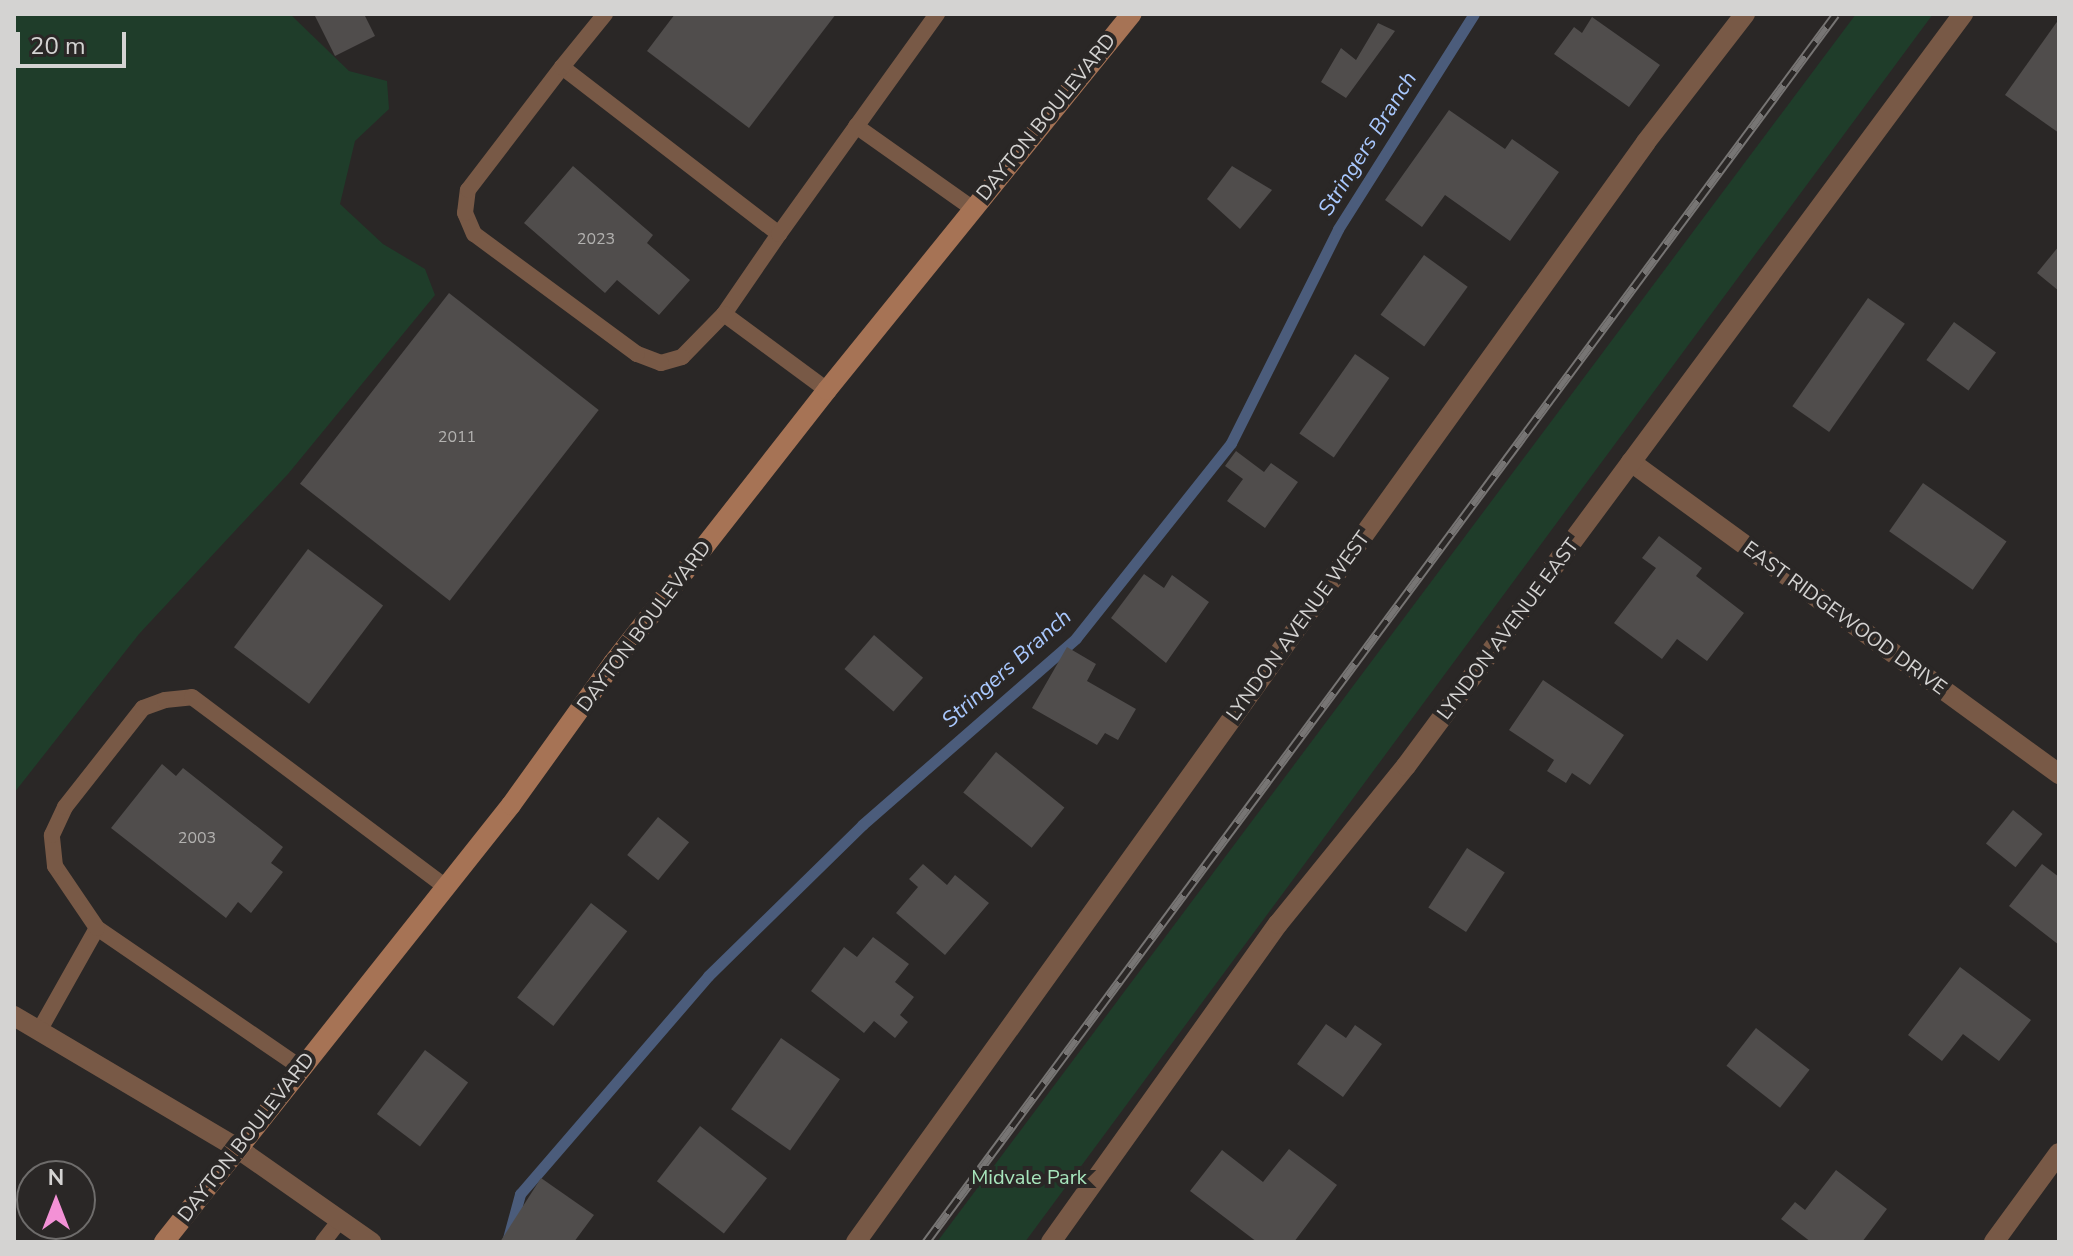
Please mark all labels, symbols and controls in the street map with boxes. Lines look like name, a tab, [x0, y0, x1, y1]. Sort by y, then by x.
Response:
scale bar	[20, 16, 130, 66]
street label: DAYTON BOULEVARD	[971, 29, 1121, 205]
text: 20 m	[30, 30, 86, 62]
water label: Stringers Branch	[1313, 67, 1423, 221]
house number: 2023	[577, 229, 615, 249]
house number: 2011	[438, 427, 476, 447]
street label: LYNDON AVENUE WEST	[1221, 527, 1375, 725]
street label: LYNDON AVENUE EAST	[1432, 534, 1584, 724]
street label: DAYTON BOULEVARD	[572, 536, 716, 716]
street label: EAST RIDGEWOOD DRIVE	[1739, 536, 1951, 700]
water label: Stringers Branch	[937, 604, 1077, 734]
house number: 2003	[178, 828, 216, 848]
street label: DAYTON BOULEVARD	[173, 1048, 319, 1226]
north arrow	[16, 1160, 96, 1240]
text: N	[48, 1163, 64, 1193]
park label: Midvale Park	[971, 1165, 1087, 1189]

